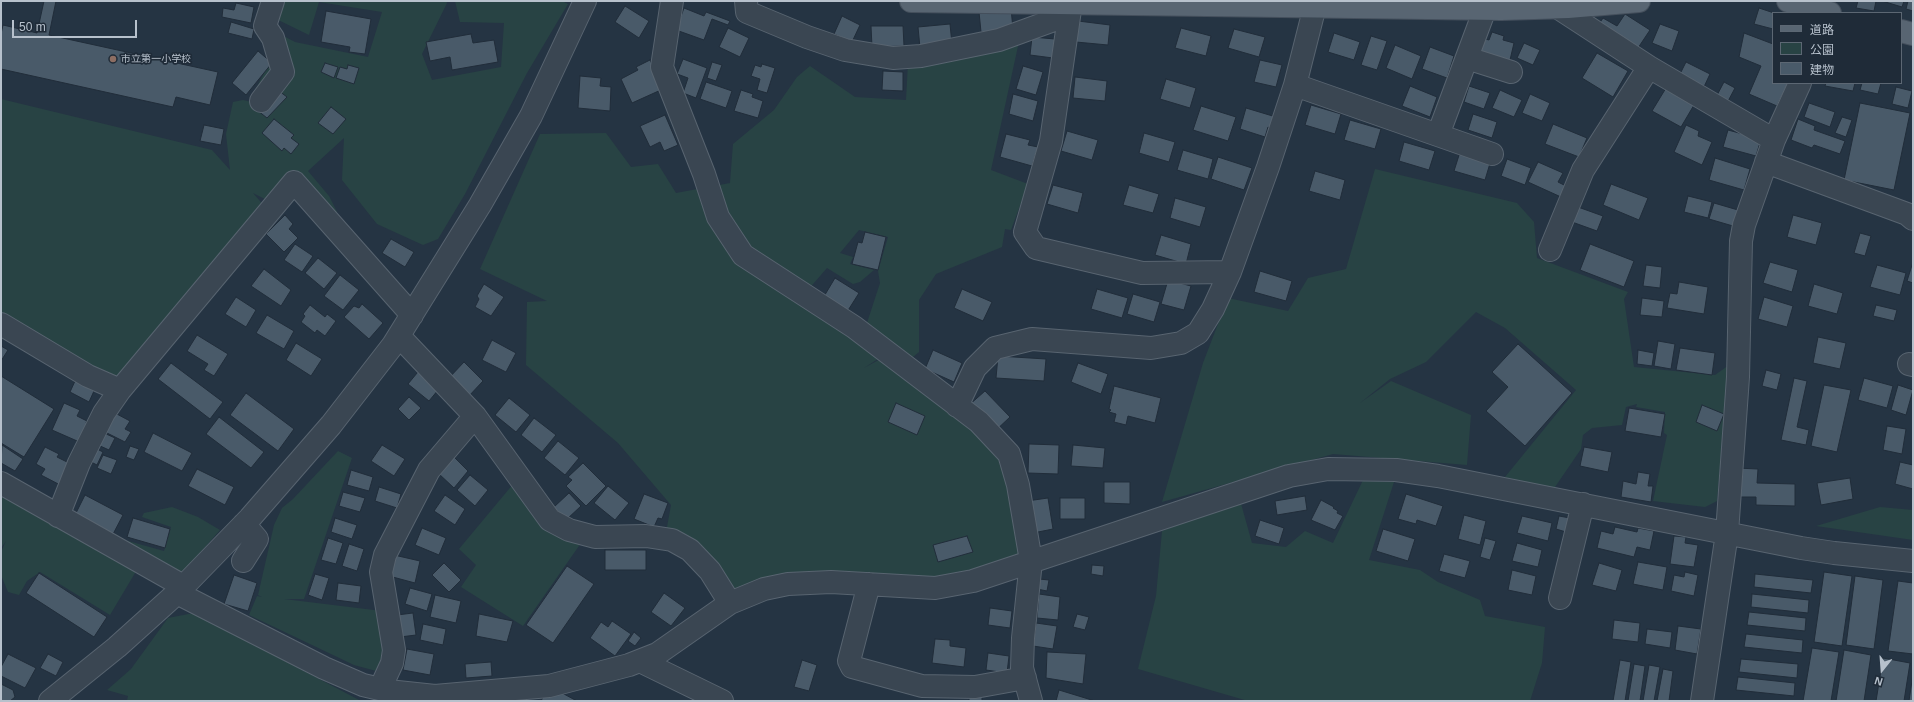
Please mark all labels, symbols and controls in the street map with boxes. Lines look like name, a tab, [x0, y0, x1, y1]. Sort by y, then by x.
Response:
scale bar	[14, 12, 139, 38]
legend	[1772, 12, 1902, 84]
text: 50 m	[19, 20, 46, 34]
text: 道路	[1810, 23, 1834, 37]
text: 公園	[1810, 43, 1834, 57]
place label: 市立第一小学校	[121, 53, 191, 65]
marker: 市立第一小学校	[108, 54, 118, 64]
text: 建物	[1810, 63, 1834, 77]
north arrow	[1862, 650, 1902, 690]
text: N	[1873, 675, 1884, 688]

